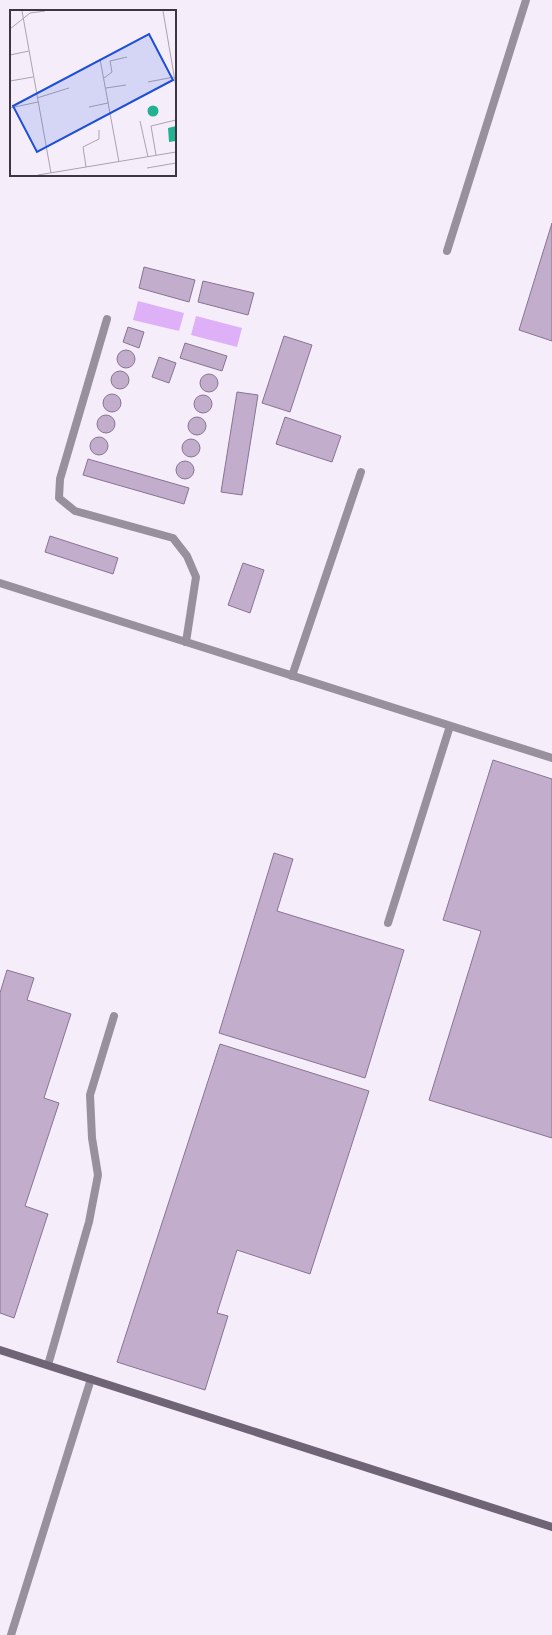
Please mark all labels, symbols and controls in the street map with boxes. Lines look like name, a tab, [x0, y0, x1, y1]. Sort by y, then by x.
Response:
inset map	[10, 10, 176, 176]

